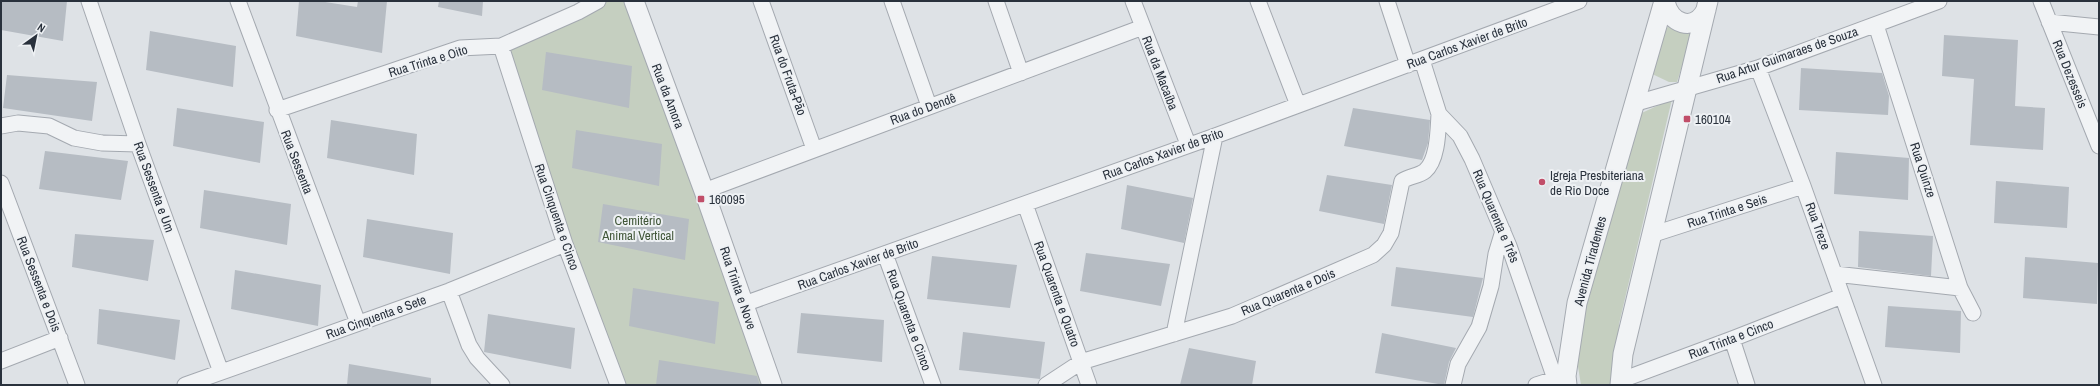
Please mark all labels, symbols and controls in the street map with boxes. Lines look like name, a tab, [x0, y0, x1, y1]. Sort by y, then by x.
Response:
street label: Rua Carlos Xavier de Brito	[1404, 13, 1530, 73]
north arrow	[16, 16, 56, 56]
text: N	[35, 20, 48, 35]
street label: Rua Artur Guimaraes de Souza	[1714, 23, 1860, 87]
street label: Rua do Fruta-Pão	[766, 32, 811, 118]
street label: Rua da Macaíba	[1138, 33, 1182, 113]
street label: Rua Dezesseis	[2049, 37, 2091, 111]
street label: Rua Trinta e Oito	[386, 41, 470, 81]
street label: Rua da Amora	[648, 61, 688, 131]
street label: Rua do Dendê	[888, 89, 958, 129]
place label: 160104	[1695, 111, 1731, 128]
marker: 160104	[1682, 114, 1692, 124]
street label: Rua Carlos Xavier de Brito	[1100, 124, 1226, 184]
street label: Rua Sessenta	[277, 128, 317, 196]
street label: Rua Sessenta e Um	[130, 139, 178, 235]
street label: Rua Quinze	[1906, 140, 1940, 200]
street label: Rua Cinquenta e Cinco	[531, 162, 583, 273]
street label: Rua Quarenta e Três	[1469, 167, 1523, 265]
place label: Igreja Presbiteriana de Rio Doce	[1550, 167, 1644, 199]
marker: Igreja Presbiteriana de Rio Doce	[1537, 177, 1547, 187]
street label: Rua Trinta e Seis	[1685, 190, 1769, 232]
place label: 160095	[709, 191, 745, 208]
marker: 160095	[696, 194, 706, 204]
street label: Rua Treze	[1802, 200, 1834, 252]
park label: Cemitério Animal Vertical	[601, 212, 674, 244]
street label: Avenida Tiradentes	[1570, 214, 1610, 309]
street label: Rua Sessenta e Dois	[13, 234, 65, 334]
street label: Rua Carlos Xavier de Brito	[795, 234, 921, 294]
street label: Rua Quarenta e Quatro	[1030, 239, 1084, 349]
street label: Rua Trinta e Nove	[716, 244, 760, 332]
street label: Rua Quarenta e Dois	[1238, 264, 1338, 320]
street label: Rua Quarenta e Cinco	[883, 267, 935, 373]
street label: Rua Cinquenta e Sete	[324, 291, 429, 343]
street label: Rua Trinta e Cinco	[1686, 315, 1776, 363]

